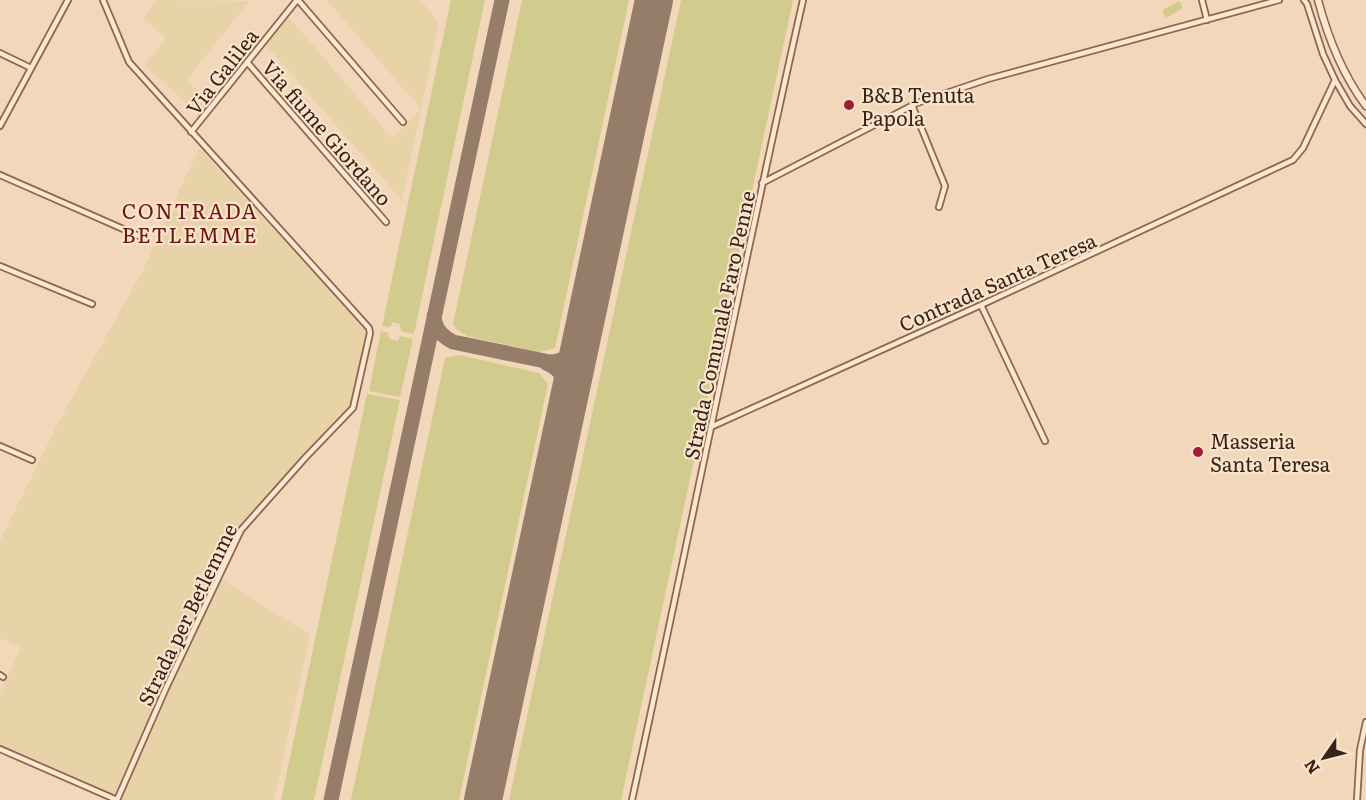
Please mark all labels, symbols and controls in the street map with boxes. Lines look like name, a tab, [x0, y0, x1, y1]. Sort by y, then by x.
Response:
street label: Via Galilea	[178, 21, 265, 121]
street label: Via fiume Giordano	[256, 52, 400, 212]
place label: B&B Tenuta Papola	[861, 79, 975, 132]
marker: B&B Tenuta Papola	[842, 98, 856, 112]
street label: Strada Comunale Faro Penne	[675, 188, 761, 462]
district label: CONTRADA BETLEMME	[122, 194, 258, 249]
street label: Contrada Santa Teresa	[893, 224, 1101, 338]
place label: Masseria Santa Teresa	[1210, 425, 1331, 478]
marker: Masseria Santa Teresa	[1191, 445, 1205, 459]
street label: Strada per Betlemme	[129, 518, 243, 710]
north arrow	[1294, 728, 1354, 788]
text: N	[1297, 755, 1325, 780]

